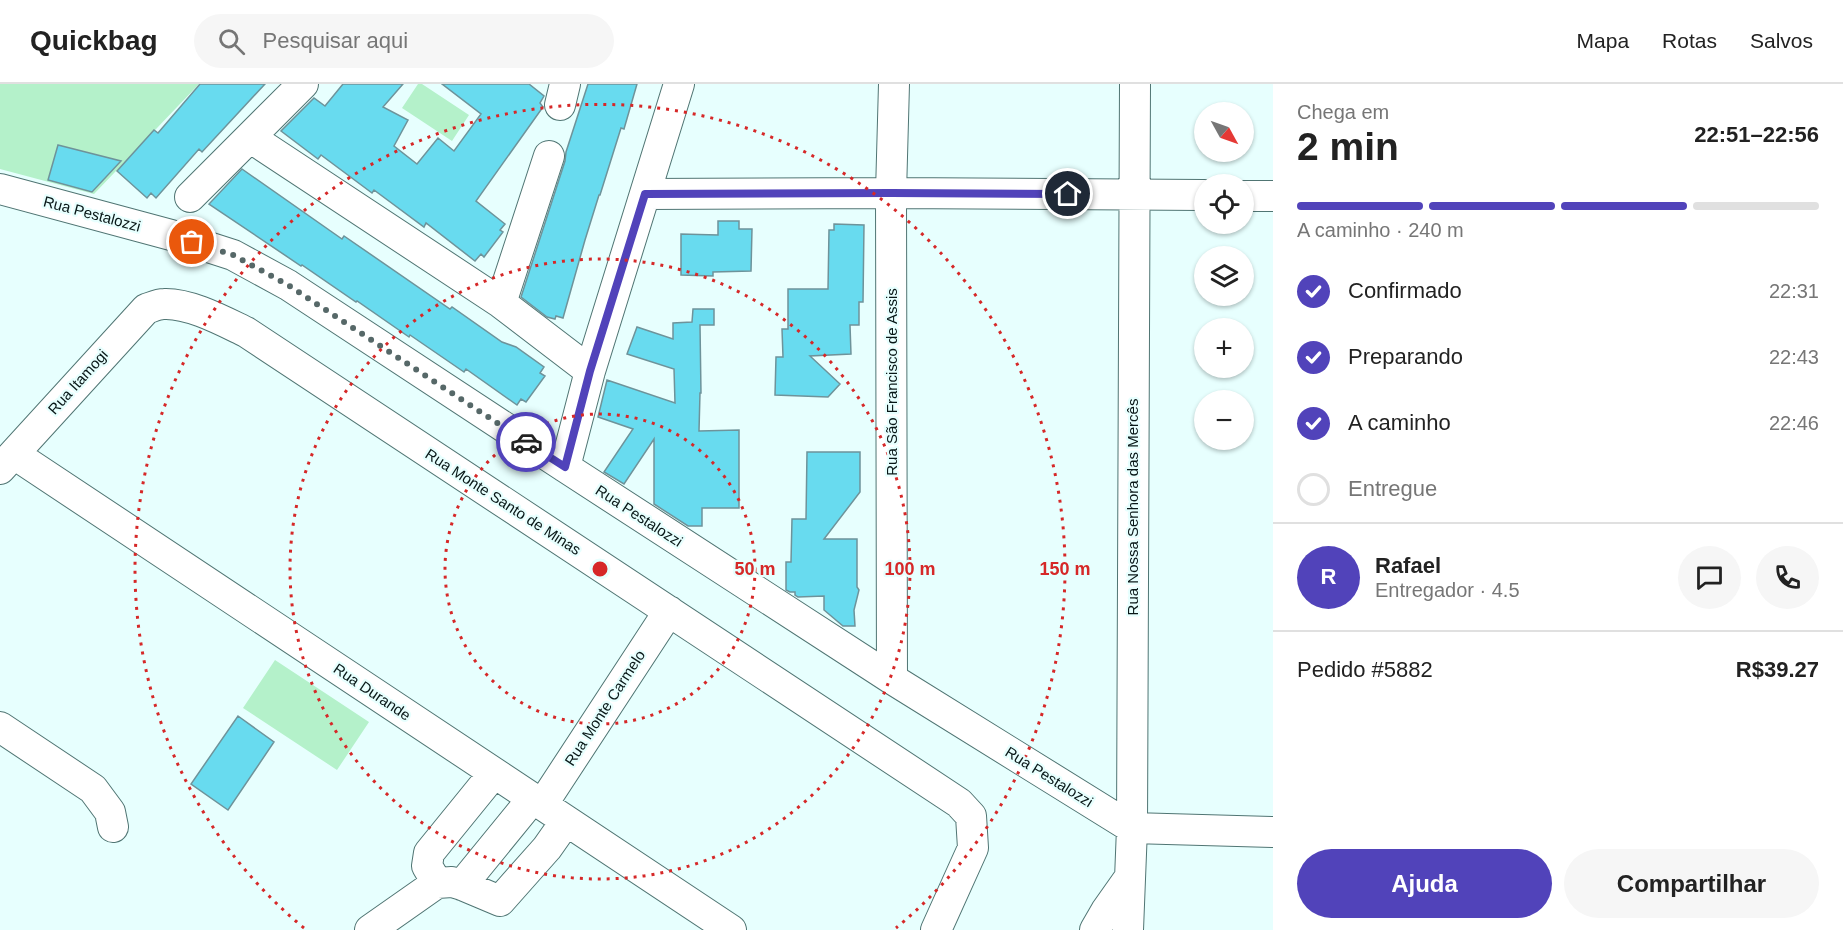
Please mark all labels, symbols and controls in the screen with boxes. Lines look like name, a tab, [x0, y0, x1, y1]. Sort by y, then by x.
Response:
search box	[194, 14, 614, 68]
text: Quickbag	[30, 25, 158, 56]
icon: search	[215, 25, 248, 58]
text: Pesquisar aqui	[263, 28, 408, 53]
text: Mapa	[1577, 29, 1629, 52]
text: Rotas	[1662, 29, 1717, 52]
text: Salvos	[1750, 29, 1813, 52]
text: Chega em	[1297, 101, 1389, 123]
north arrow	[1194, 102, 1254, 162]
map controls	[1194, 102, 1254, 450]
text: 22:51–22:56	[1694, 122, 1819, 147]
text: 2 min	[1297, 125, 1399, 168]
pin	[1042, 168, 1093, 219]
button: locate	[1194, 174, 1254, 234]
icon: home	[1051, 177, 1084, 210]
street label: Rua Pestalozzi	[42, 192, 143, 235]
pin	[166, 216, 217, 267]
text: A caminho · 240 m	[1297, 219, 1464, 241]
icon: bag	[175, 225, 208, 258]
button: layers	[1194, 246, 1254, 306]
icon: check	[1297, 275, 1330, 308]
text: Confirmado	[1348, 278, 1462, 303]
text: 22:31	[1769, 280, 1819, 302]
street label: Rua São Francisco de Assis	[883, 288, 900, 476]
button: +	[1194, 318, 1254, 378]
icon: check	[1297, 341, 1330, 374]
text: Preparando	[1348, 344, 1463, 369]
street label: Rua Itamogi	[44, 346, 111, 417]
text: 22:43	[1769, 346, 1819, 368]
button: −	[1194, 390, 1254, 450]
street label: Rua Nossa Senhora das Mercês	[1124, 399, 1141, 615]
icon: check	[1297, 407, 1330, 440]
text: A caminho	[1348, 410, 1451, 435]
courier	[496, 412, 556, 472]
text: 22:46	[1769, 412, 1819, 434]
icon: car	[510, 426, 543, 459]
street label: Rua Monte Santo de Minas	[422, 445, 584, 558]
text: Entregue	[1348, 476, 1437, 501]
street label: Rua Pestalozzi	[593, 481, 686, 550]
button: chat	[1678, 546, 1741, 609]
button: phone	[1756, 546, 1819, 609]
text: Rafael	[1375, 553, 1441, 578]
centre of rings	[590, 559, 610, 579]
text: 50 m	[734, 559, 776, 579]
text: 100 m	[884, 559, 936, 579]
text: 150 m	[1039, 559, 1091, 579]
text: R	[1321, 564, 1336, 589]
text: Entregador · 4.5	[1375, 579, 1520, 601]
street label: Rua Monte Carmelo	[561, 647, 648, 769]
text: Pedido #5882	[1297, 657, 1433, 682]
text: R$39.27	[1736, 657, 1819, 682]
street label: Rua Durande	[331, 660, 414, 724]
street label: Rua Pestalozzi	[1002, 743, 1096, 810]
button: Ajuda	[1297, 849, 1552, 918]
button: Compartilhar	[1564, 849, 1819, 918]

